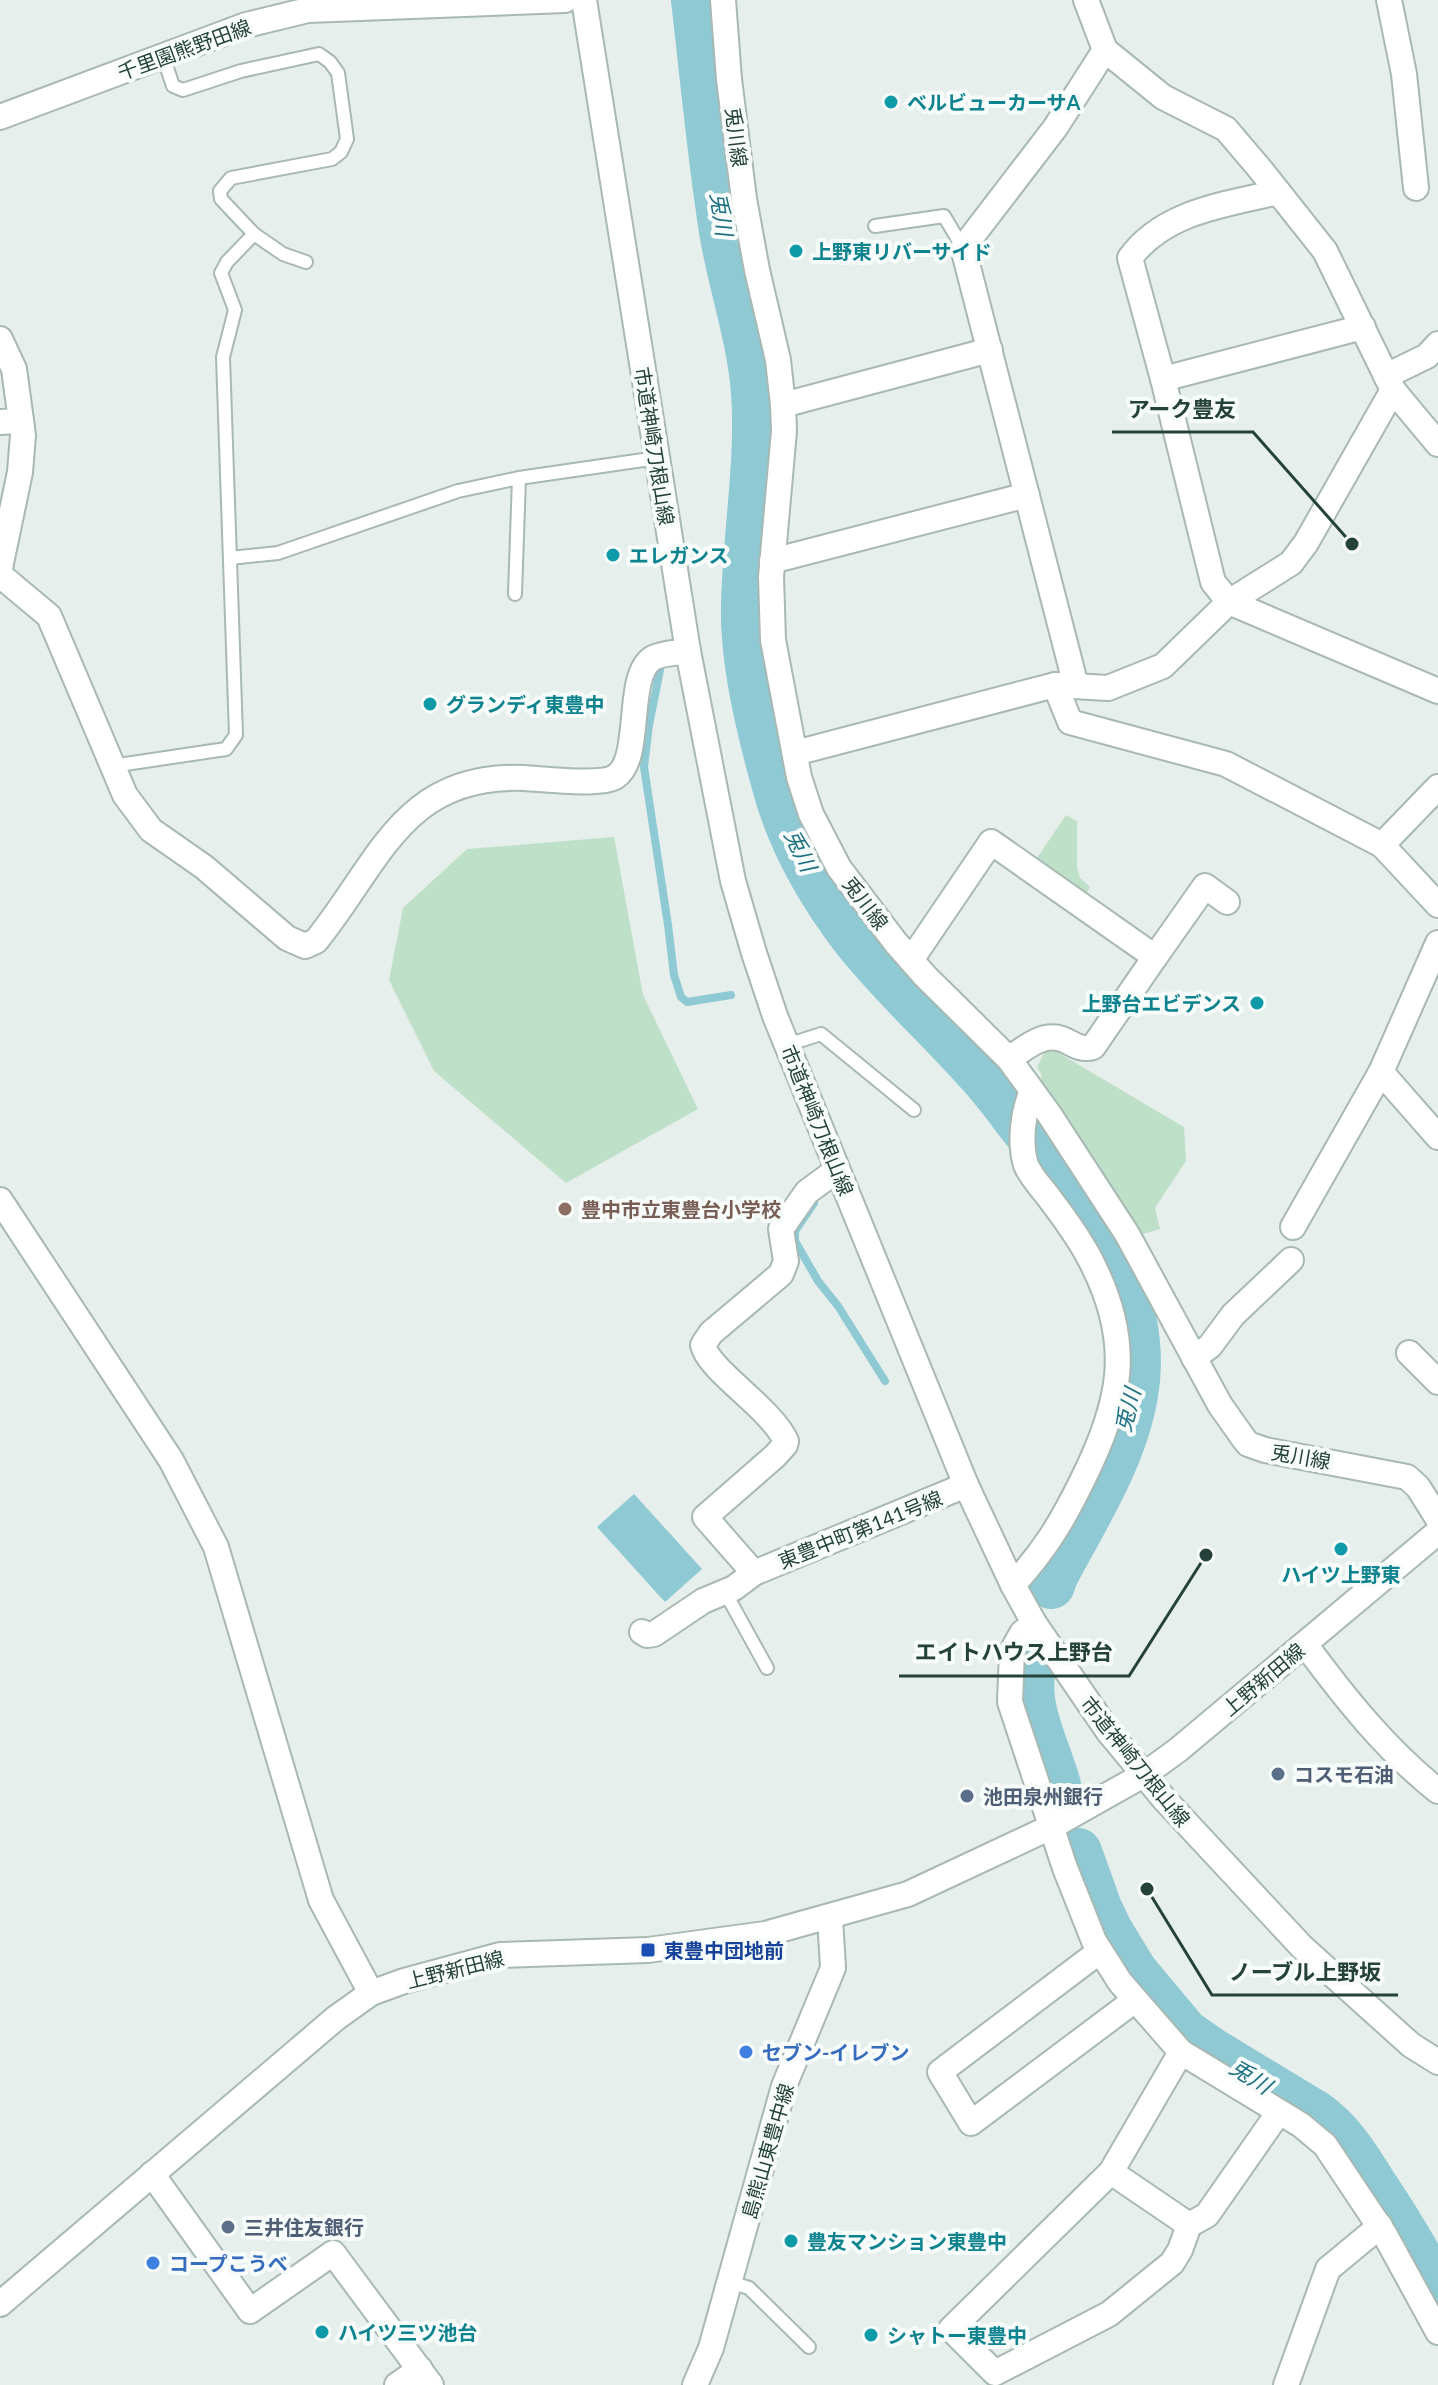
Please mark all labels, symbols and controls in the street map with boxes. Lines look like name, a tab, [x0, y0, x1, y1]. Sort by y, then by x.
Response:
street label: 千里園熊野田線	[114, 14, 254, 84]
place label: ベルビューカーサA	[907, 90, 1081, 114]
marker: ベルビューカーサA	[882, 93, 900, 111]
street label: 兎川線	[721, 106, 753, 168]
water label: 兎川	[705, 190, 739, 240]
place label: 上野東リバーサイド	[812, 239, 992, 263]
marker: 上野東リバーサイド	[787, 242, 805, 260]
street label: 市道神崎刀根山線	[631, 365, 679, 527]
callout: アーク豊友	[1112, 386, 1253, 432]
text: アーク豊友	[1128, 395, 1236, 422]
place label: エレガンス	[629, 543, 729, 567]
marker: エレガンス	[604, 546, 622, 564]
place label: グランディ東豊中	[446, 692, 605, 716]
marker: グランディ東豊中	[421, 695, 439, 713]
water label: 兎川	[779, 824, 824, 877]
street label: 兎川線	[838, 872, 894, 934]
place label: 上野台エビデンス	[1081, 991, 1241, 1015]
marker: 上野台エビデンス	[1248, 994, 1266, 1012]
street label: 市道神崎刀根山線	[777, 1041, 859, 1199]
place label: 豊中市立東豊台小学校	[581, 1197, 781, 1221]
marker: 豊中市立東豊台小学校	[556, 1200, 574, 1218]
water label: 兎川	[1109, 1383, 1146, 1435]
street label: 兎川線	[1269, 1439, 1333, 1473]
street label: 東豊中町第141号線	[774, 1485, 946, 1573]
marker: ハイツ上野東	[1332, 1540, 1350, 1558]
place label: ハイツ上野東	[1281, 1562, 1401, 1586]
callout: エイトハウス上野台	[899, 1630, 1129, 1676]
text: エイトハウス上野台	[915, 1638, 1113, 1665]
street label: 上野新田線	[1217, 1638, 1309, 1720]
street label: 市道神崎刀根山線	[1076, 1691, 1196, 1831]
place label: コスモ石油	[1294, 1762, 1394, 1786]
marker: コスモ石油	[1269, 1765, 1287, 1783]
place label: 池田泉州銀行	[983, 1784, 1103, 1808]
marker: 池田泉州銀行	[958, 1787, 976, 1805]
place label: 東豊中団地前	[664, 1938, 784, 1962]
marker: 東豊中団地前	[639, 1941, 657, 1959]
street label: 上野新田線	[404, 1945, 506, 1993]
callout: ノーブル上野坂	[1212, 1949, 1398, 1995]
text: ノーブル上野坂	[1229, 1958, 1381, 1985]
place label: セブン-イレブン	[762, 2040, 909, 2064]
marker: セブン-イレブン	[737, 2043, 755, 2061]
water label: 兎川	[1225, 2053, 1279, 2100]
street label: 島熊山東豊中線	[736, 2080, 798, 2222]
place label: 三井住友銀行	[244, 2215, 364, 2239]
marker: 三井住友銀行	[219, 2218, 237, 2236]
place label: 豊友マンション東豊中	[807, 2229, 1007, 2253]
marker: 豊友マンション東豊中	[782, 2232, 800, 2250]
place label: コープこうべ	[169, 2251, 288, 2275]
marker: コープこうべ	[144, 2254, 162, 2272]
place label: ハイツ三ツ池台	[338, 2320, 478, 2344]
marker: ハイツ三ツ池台	[313, 2323, 331, 2341]
place label: シャトー東豊中	[887, 2323, 1027, 2347]
marker: シャトー東豊中	[862, 2326, 880, 2344]

